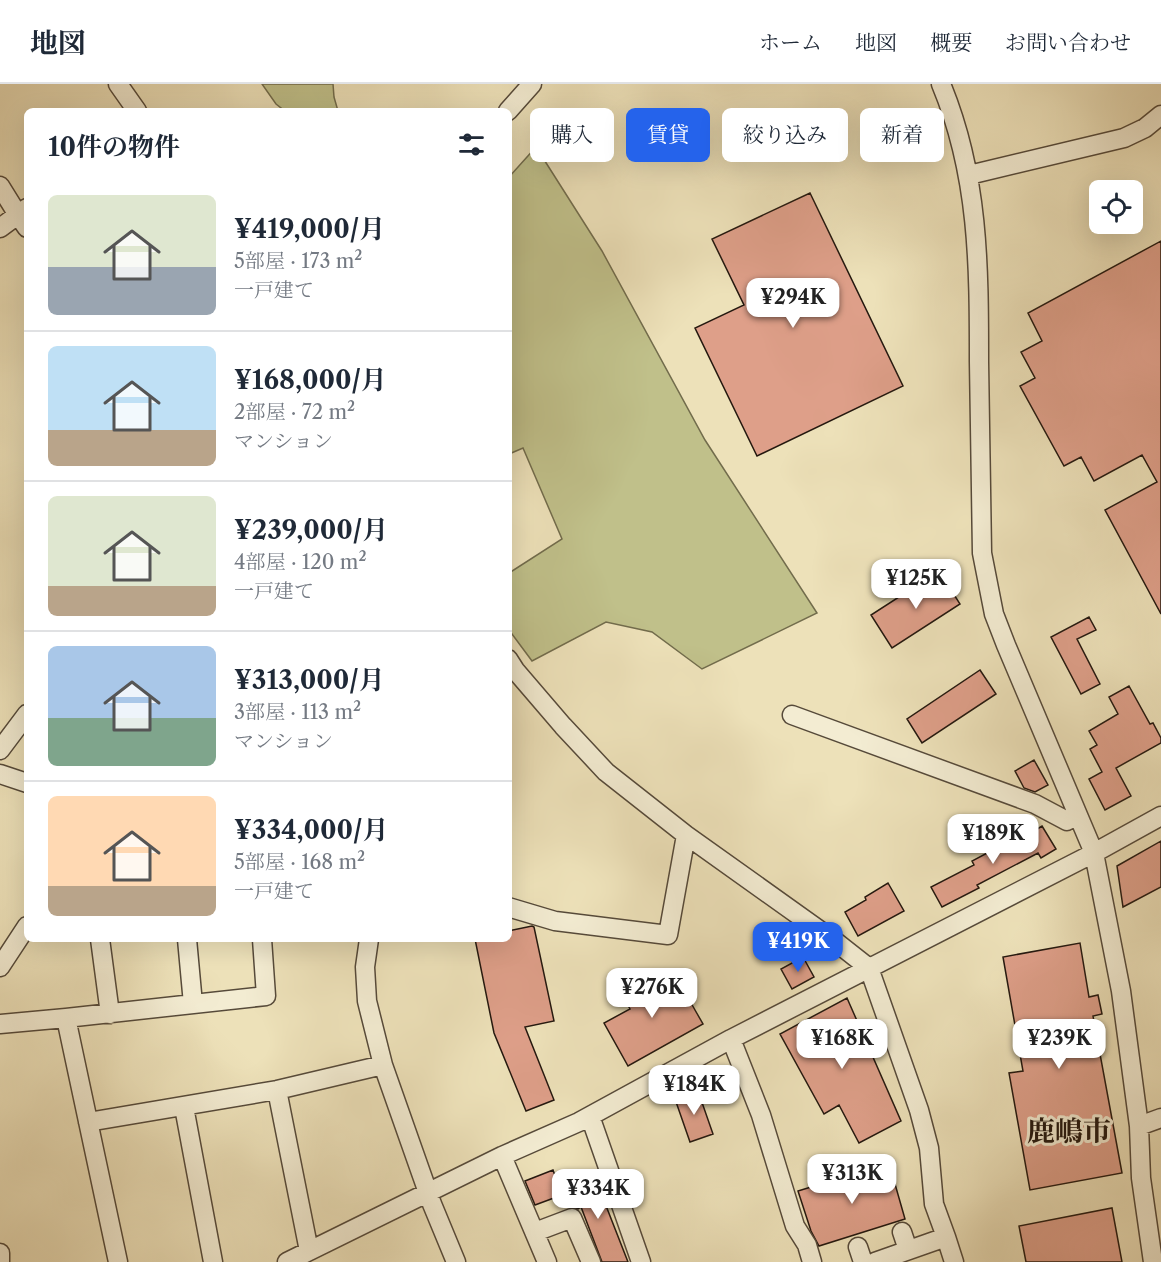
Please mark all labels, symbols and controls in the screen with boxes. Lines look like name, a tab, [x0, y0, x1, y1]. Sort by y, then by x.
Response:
text: 地図	[30, 26, 86, 60]
text: ホーム	[759, 30, 822, 55]
text: 地図	[855, 30, 897, 55]
text: 概要	[930, 30, 972, 55]
text: お問い合わせ	[1005, 30, 1131, 55]
chip: 購入	[530, 108, 614, 162]
chip: 賃貸	[626, 108, 710, 162]
chip: 絞り込み	[722, 108, 848, 162]
chip: 新着	[860, 108, 944, 162]
icon: filters	[455, 128, 488, 161]
text: 10件の物件	[48, 131, 180, 163]
map controls	[1089, 180, 1143, 234]
button: locate	[1089, 180, 1143, 234]
text: ¥419,000/月	[234, 213, 385, 245]
icon: home	[96, 219, 168, 291]
text: 5部屋 · 173 m²	[234, 249, 363, 273]
text: 一戸建て	[234, 278, 314, 302]
pin: ¥294K	[751, 278, 835, 329]
text: ¥294K	[760, 285, 826, 309]
text: ¥168,000/月	[234, 364, 387, 396]
icon: home	[96, 370, 168, 442]
text: 2部屋 · 72 m²	[234, 400, 355, 424]
text: マンション	[234, 429, 333, 453]
text: ¥239,000/月	[234, 514, 388, 546]
icon: home	[96, 520, 168, 592]
text: 4部屋 · 120 m²	[234, 550, 367, 574]
pin: ¥125K	[874, 559, 958, 610]
text: ¥125K	[885, 566, 947, 590]
text: 一戸建て	[234, 579, 314, 603]
text: ¥313,000/月	[234, 664, 385, 696]
icon: home	[96, 670, 168, 742]
text: 3部屋 · 113 m²	[234, 700, 361, 724]
text: マンション	[234, 729, 333, 753]
text: ¥334,000/月	[234, 814, 388, 846]
pin: ¥189K	[951, 814, 1035, 865]
icon: home	[96, 820, 168, 892]
text: ¥189K	[962, 821, 1024, 845]
text: 5部屋 · 168 m²	[234, 850, 365, 874]
text: 一戸建て	[234, 879, 314, 903]
pin: ¥419K	[756, 922, 840, 973]
text: ¥419K	[767, 929, 829, 953]
pin: ¥276K	[610, 968, 694, 1019]
text: ¥276K	[620, 975, 684, 999]
pin: ¥168K	[800, 1019, 884, 1070]
pin: ¥239K	[1017, 1019, 1101, 1070]
text: ¥168K	[811, 1026, 873, 1050]
text: ¥239K	[1027, 1026, 1091, 1050]
pin: ¥184K	[652, 1065, 736, 1116]
text: ¥184K	[663, 1072, 725, 1096]
district label: 鹿嶋市	[1027, 1114, 1111, 1148]
pin: ¥313K	[810, 1154, 894, 1205]
text: ¥313K	[821, 1161, 883, 1185]
pin: ¥334K	[556, 1169, 640, 1220]
text: ¥334K	[566, 1176, 630, 1200]

